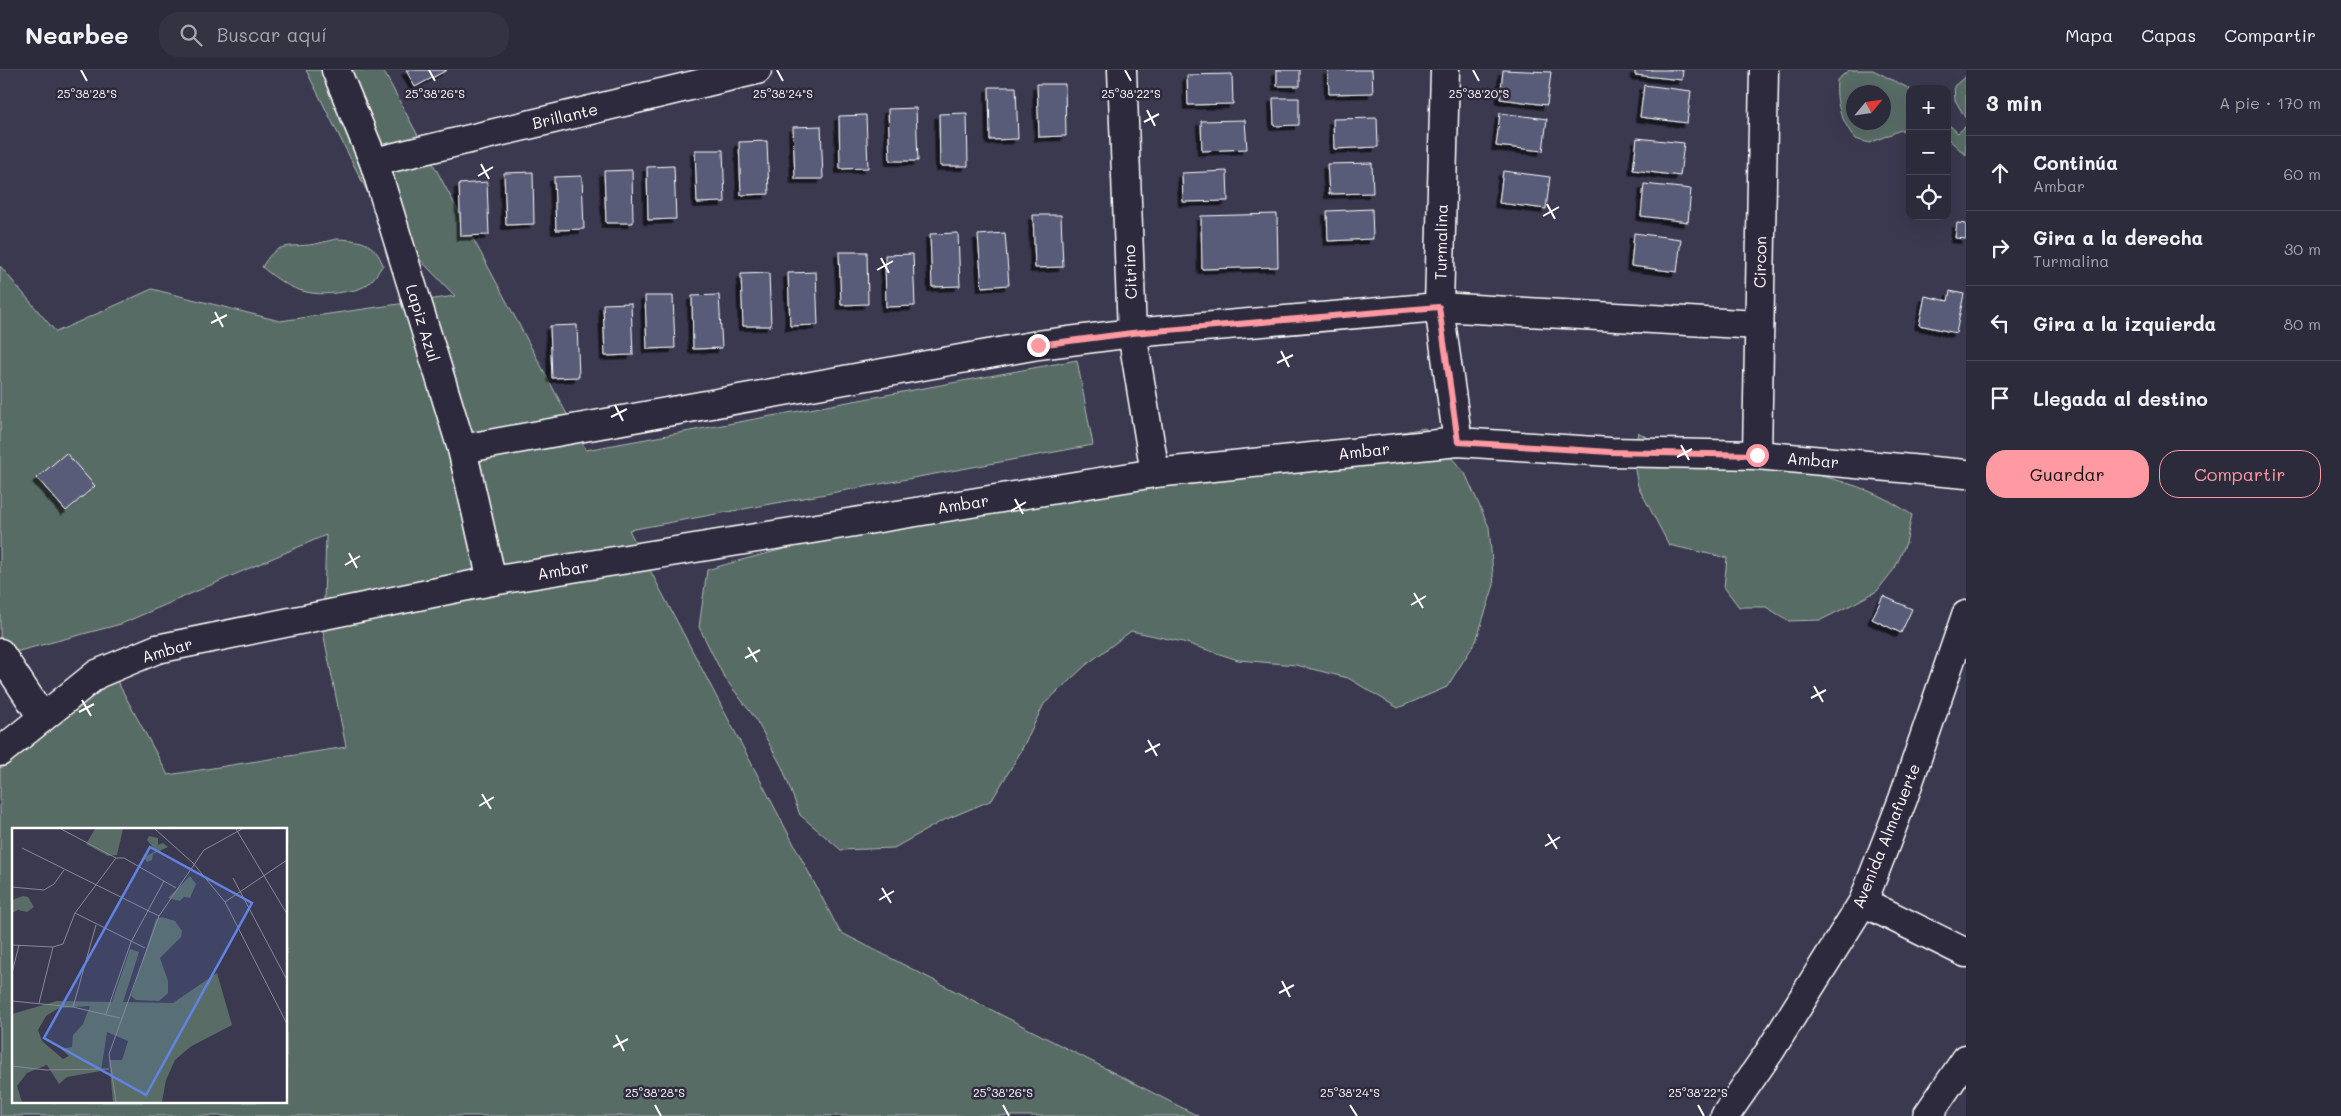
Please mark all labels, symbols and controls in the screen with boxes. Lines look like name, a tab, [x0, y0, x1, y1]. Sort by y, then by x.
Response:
search box	[159, 12, 509, 57]
text: Nearbee	[25, 19, 129, 50]
icon: search	[177, 21, 205, 49]
text: Buscar aquí	[217, 22, 327, 47]
text: Mapa	[2065, 23, 2113, 47]
text: Capas	[2141, 23, 2196, 47]
text: Compartir	[2224, 23, 2316, 47]
text: 25°38'28"S	[57, 85, 117, 101]
text: 25°38'26"S	[405, 85, 465, 101]
text: 25°38'24"S	[753, 85, 813, 101]
text: 25°38'22"S	[1101, 85, 1161, 101]
text: 25°38'20"S	[1449, 85, 1509, 101]
north arrow	[1846, 85, 1891, 130]
map controls	[1906, 85, 1951, 220]
button: +	[1906, 85, 1951, 130]
text: 3 min	[1986, 89, 2042, 116]
text: A pie · 170 m	[2219, 92, 2321, 113]
street label: Brillante	[530, 98, 600, 133]
button: −	[1906, 130, 1951, 175]
text: Continúa	[2033, 150, 2118, 175]
icon: ahead	[1986, 159, 2014, 187]
text: 60 m	[2284, 163, 2321, 184]
button: locate	[1906, 175, 1951, 220]
text: Ambar	[2033, 175, 2085, 196]
street label: Turmalina	[1429, 204, 1452, 280]
text: Gira a la derecha	[2033, 225, 2203, 250]
icon: right	[1986, 234, 2014, 262]
street label: Circon	[1749, 236, 1770, 288]
text: 30 m	[2284, 238, 2321, 259]
street label: Citrino	[1118, 244, 1141, 300]
text: Turmalina	[2033, 250, 2109, 271]
street label: Lapiz Azul	[402, 282, 445, 364]
icon: left	[1986, 309, 2014, 337]
text: Gira a la izquierda	[2033, 311, 2216, 336]
text: 80 m	[2284, 313, 2321, 334]
route end	[1027, 334, 1050, 357]
icon: arrive	[1986, 384, 2014, 412]
text: Llegada al destino	[2033, 386, 2208, 411]
street label: Ambar	[1337, 437, 1391, 464]
route start	[1746, 444, 1769, 467]
street label: Ambar	[1786, 447, 1840, 472]
button: Guardar	[1986, 450, 2149, 498]
button: Compartir	[2159, 450, 2321, 498]
street label: Ambar	[936, 489, 990, 518]
street label: Ambar	[536, 555, 590, 584]
street label: Ambar	[139, 632, 195, 667]
street label: Avenida Almafuerte	[1847, 760, 1924, 911]
inset map	[12, 828, 288, 1104]
text: 25°38'28"S	[625, 1084, 685, 1100]
text: 25°38'26"S	[973, 1084, 1033, 1100]
text: 25°38'24"S	[1320, 1084, 1380, 1100]
text: 25°38'22"S	[1668, 1084, 1728, 1100]

